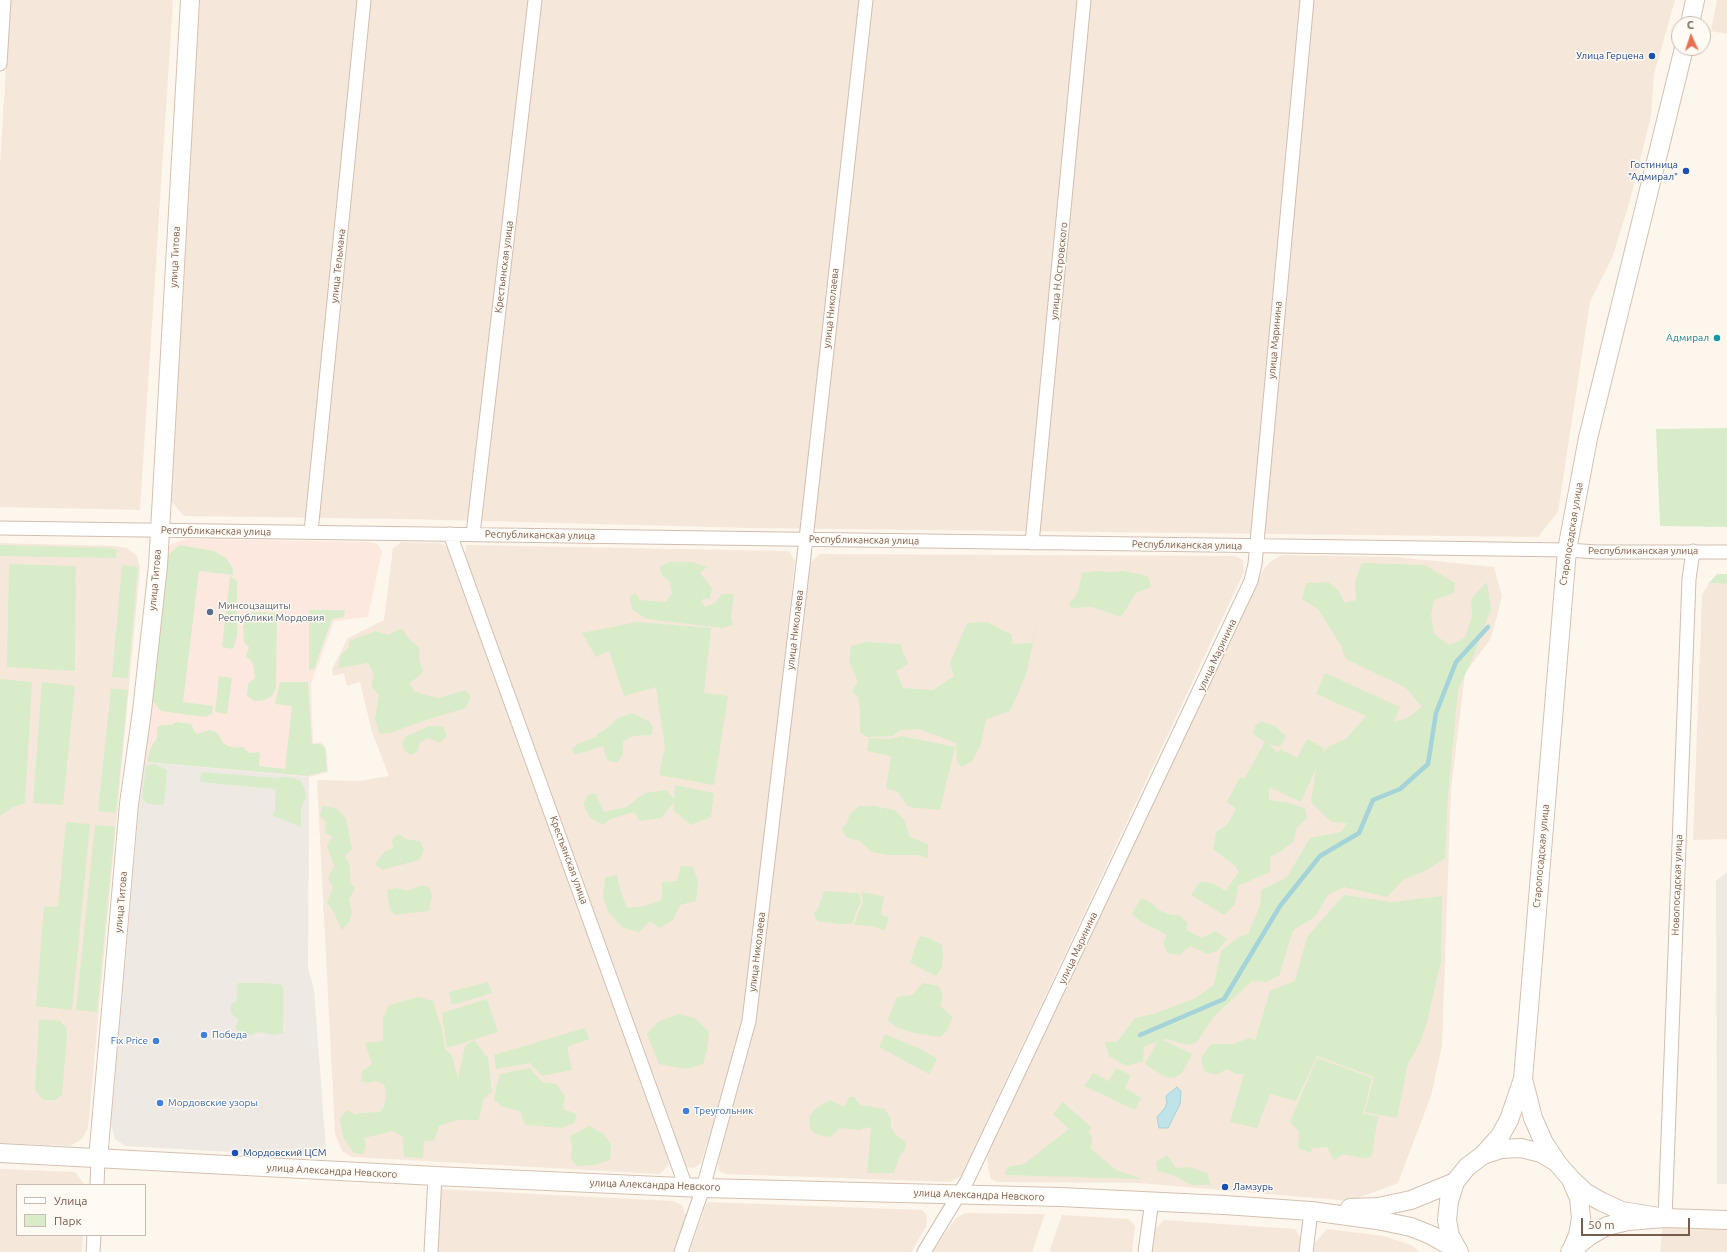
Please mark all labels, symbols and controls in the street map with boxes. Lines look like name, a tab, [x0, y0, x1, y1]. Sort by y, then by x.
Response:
north arrow	[1671, 16, 1711, 56]
text: С	[1687, 19, 1694, 31]
place label: Улица Герцена	[1576, 50, 1644, 62]
marker: Улица Герцена	[1647, 51, 1657, 61]
place label: Гостиница "Адмирал"	[1628, 159, 1678, 182]
marker: Гостиница "Адмирал"	[1681, 166, 1691, 176]
street label: Крестьянская улица	[492, 220, 516, 314]
street label: улица Н.Островского	[1048, 221, 1070, 321]
street label: улица Титова	[167, 226, 183, 288]
street label: улица Тельмана	[328, 228, 348, 304]
street label: улица Николаева	[821, 267, 841, 349]
street label: улица Маринина	[1266, 301, 1284, 379]
place label: Адмирал	[1666, 332, 1709, 344]
marker: Адмирал	[1712, 333, 1722, 343]
street label: Старопосадская улица	[1557, 481, 1585, 587]
street label: Республиканская улица	[161, 524, 271, 538]
street label: Республиканская улица	[485, 528, 595, 542]
street label: Республиканская улица	[809, 533, 919, 547]
street label: Республиканская улица	[1132, 538, 1242, 552]
street label: Республиканская улица	[1588, 545, 1698, 557]
street label: улица Титова	[146, 549, 164, 611]
street label: улица Николаева	[784, 589, 806, 671]
place label: Минсоцзащиты Республики Мордовия	[218, 600, 324, 624]
marker: Минсоцзащиты Республики Мордовия	[205, 607, 215, 617]
street label: улица Маринина	[1195, 617, 1239, 693]
street label: Старопосадская улица	[1530, 803, 1552, 909]
street label: Крестьянская улица	[547, 814, 591, 906]
street label: Новопосадская улица	[1669, 834, 1685, 936]
street label: улица Титова	[112, 871, 130, 933]
street label: улица Маринина	[1056, 910, 1100, 986]
street label: улица Николаева	[746, 911, 768, 993]
place label: Победа	[212, 1029, 247, 1041]
marker: Победа	[199, 1030, 209, 1040]
place label: Fix Price	[111, 1035, 148, 1047]
marker: Fix Price	[151, 1036, 161, 1046]
place label: Мордовские узоры	[168, 1097, 258, 1109]
marker: Мордовские узоры	[155, 1098, 165, 1108]
place label: Треугольник	[694, 1105, 753, 1117]
marker: Треугольник	[681, 1106, 691, 1116]
place label: Мордовский ЦСМ	[243, 1147, 326, 1159]
marker: Мордовский ЦСМ	[230, 1148, 240, 1158]
street label: улица Александра Невского	[266, 1162, 398, 1180]
street label: улица Александра Невского	[589, 1177, 721, 1193]
place label: Ламзурь	[1233, 1181, 1273, 1193]
marker: Ламзурь	[1220, 1182, 1230, 1192]
legend	[16, 1184, 146, 1236]
street label: улица Александра Невского	[913, 1187, 1045, 1203]
text: Улица	[54, 1194, 87, 1207]
scale bar	[1583, 1210, 1692, 1236]
text: Парк	[54, 1214, 82, 1227]
text: 50 m	[1588, 1218, 1615, 1231]

